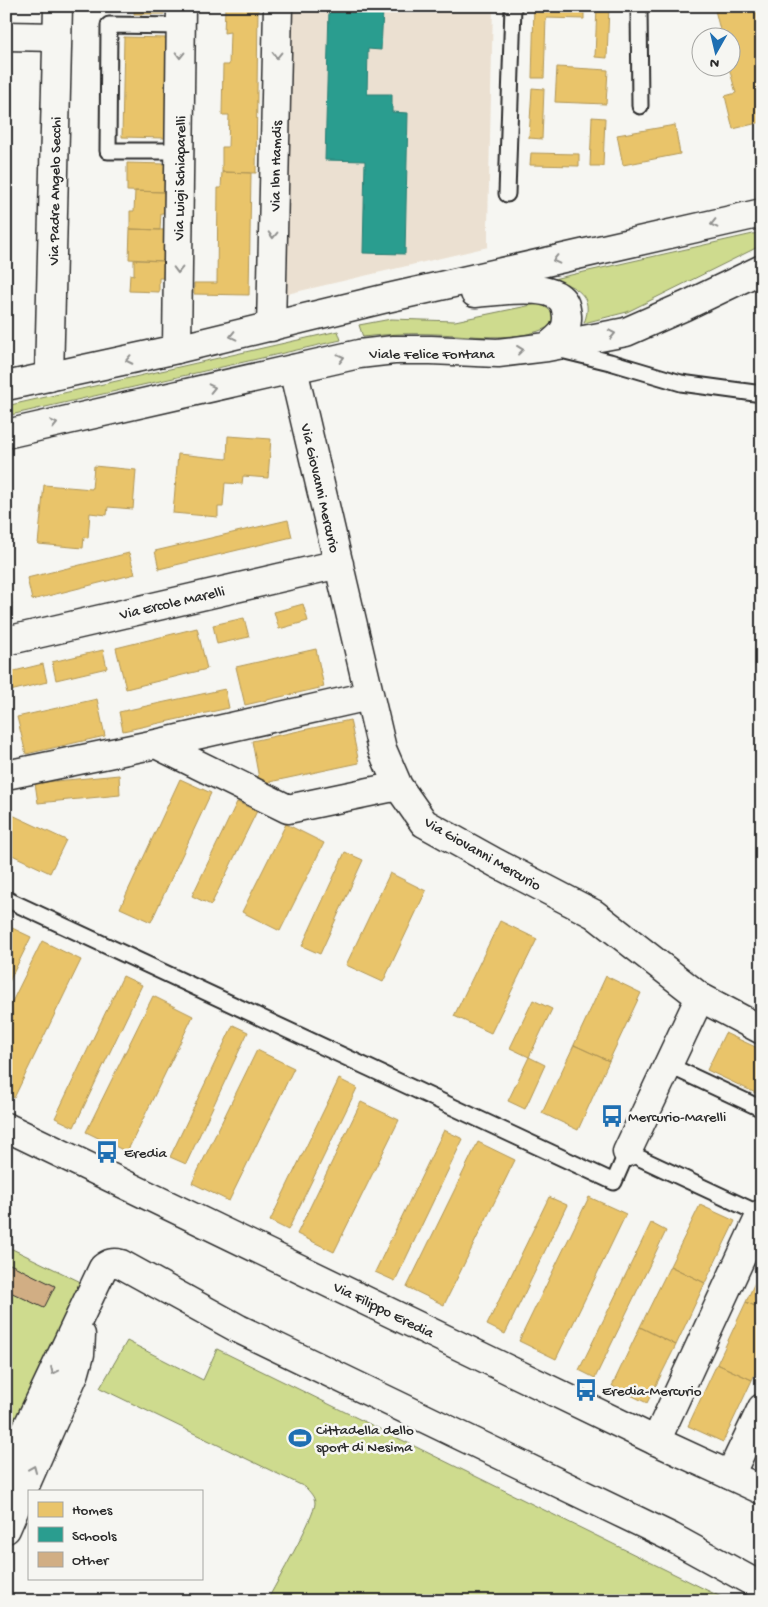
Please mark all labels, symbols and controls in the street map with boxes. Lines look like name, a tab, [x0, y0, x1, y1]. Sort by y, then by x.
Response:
north arrow	[690, 28, 740, 78]
one-way arrow	[175, 52, 185, 59]
one-way arrow	[272, 52, 282, 59]
text: N	[709, 53, 720, 71]
street label: Via Luigi Schiaparelli	[171, 115, 191, 242]
street label: Via Padre Angelo Secchi	[46, 117, 66, 266]
street label: Via Ibn Hamdis	[267, 120, 287, 213]
one-way arrow	[710, 218, 719, 229]
one-way arrow	[268, 232, 278, 239]
one-way arrow	[551, 254, 560, 265]
one-way arrow	[173, 266, 183, 274]
one-way arrow	[229, 330, 238, 341]
one-way arrow	[608, 330, 616, 340]
one-way arrow	[516, 345, 524, 356]
street label: Viale Felice Fontana	[368, 346, 495, 364]
one-way arrow	[336, 353, 345, 364]
one-way arrow	[124, 354, 133, 364]
one-way arrow	[208, 383, 217, 394]
one-way arrow	[49, 419, 58, 430]
street label: Via Giovanni Mercurio	[295, 421, 343, 555]
street label: Via Ercole Marelli	[117, 583, 227, 625]
street label: Via Giovanni Mercurio	[420, 813, 544, 896]
bus stop icon: Mercurio-Marelli	[599, 1103, 625, 1129]
place label: Mercurio-Marelli	[628, 1109, 726, 1127]
bus stop icon: Eredia	[94, 1139, 120, 1165]
place label: Eredia	[124, 1145, 167, 1163]
street label: Via Filippo Eredia	[329, 1278, 437, 1343]
one-way arrow	[50, 1366, 60, 1375]
bus stop icon: Eredia-Mercurio	[573, 1377, 599, 1403]
place label: Eredia-Mercurio	[602, 1383, 702, 1401]
place label: Cittadella dello sport di Nesima	[316, 1422, 414, 1457]
sports icon: Cittadella dello sport di Nesima	[287, 1425, 313, 1451]
one-way arrow	[27, 1465, 38, 1474]
legend	[28, 1490, 202, 1580]
text: Homes	[72, 1502, 113, 1520]
text: Schools	[72, 1528, 117, 1546]
text: Other	[72, 1552, 110, 1570]

